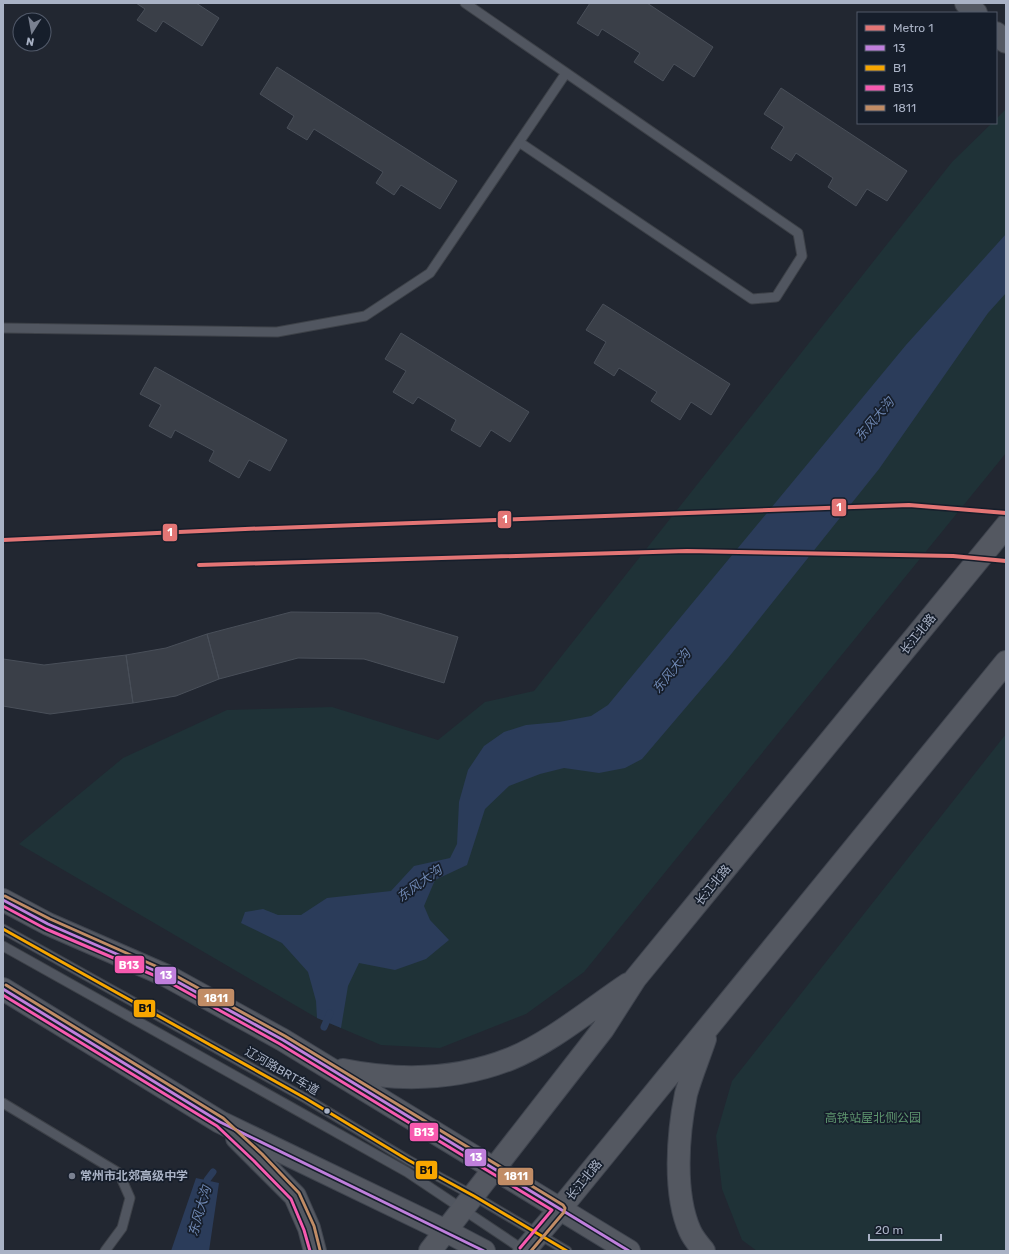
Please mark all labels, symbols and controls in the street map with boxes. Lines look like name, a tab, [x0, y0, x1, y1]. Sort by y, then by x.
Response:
north arrow	[12, 12, 52, 52]
legend	[857, 12, 997, 124]
text: Metro 1	[893, 21, 933, 35]
text: N	[25, 34, 35, 48]
text: 13	[893, 41, 905, 55]
text: B1	[893, 61, 906, 75]
text: B13	[893, 81, 913, 95]
text: 1811	[893, 101, 916, 115]
water label: 东风大沟	[852, 393, 898, 444]
line badge: 1	[831, 498, 847, 517]
text: 1	[836, 501, 842, 514]
line badge: 1	[497, 510, 512, 529]
text: 1	[502, 513, 508, 526]
line badge: 1	[162, 523, 178, 542]
text: 1	[167, 526, 173, 539]
street label: 长江北路	[897, 611, 939, 657]
water label: 东风大沟	[649, 645, 695, 696]
water label: 东风大沟	[394, 861, 446, 905]
street label: 长江北路	[692, 862, 734, 908]
line badge: B13	[114, 955, 145, 974]
text: B13	[119, 959, 139, 972]
line badge: 13	[154, 966, 177, 985]
text: 13	[160, 969, 172, 982]
line badge: 1811	[197, 988, 235, 1007]
text: 1811	[204, 992, 228, 1005]
line badge: B1	[133, 999, 156, 1018]
text: B1	[138, 1002, 152, 1015]
street label: 辽河路BRT车道	[243, 1044, 321, 1098]
unlabelled marker	[322, 1106, 332, 1116]
park label: 高铁站屋北侧公园	[825, 1111, 921, 1125]
line badge: B13	[409, 1122, 439, 1142]
text: B13	[414, 1126, 434, 1139]
line badge: 13	[464, 1148, 487, 1167]
text: 13	[470, 1151, 482, 1164]
street label: 长江北路	[563, 1157, 605, 1203]
line badge: B1	[415, 1160, 438, 1180]
text: B1	[419, 1164, 433, 1177]
line badge: 1811	[497, 1167, 534, 1186]
place label: 常州市北郊高级中学	[80, 1169, 188, 1183]
text: 1811	[504, 1170, 528, 1183]
marker: 常州市北郊高级中学	[67, 1171, 77, 1181]
water label: 东风大沟	[185, 1182, 214, 1238]
scale bar	[869, 1216, 941, 1242]
text: 20 m	[875, 1223, 903, 1237]

